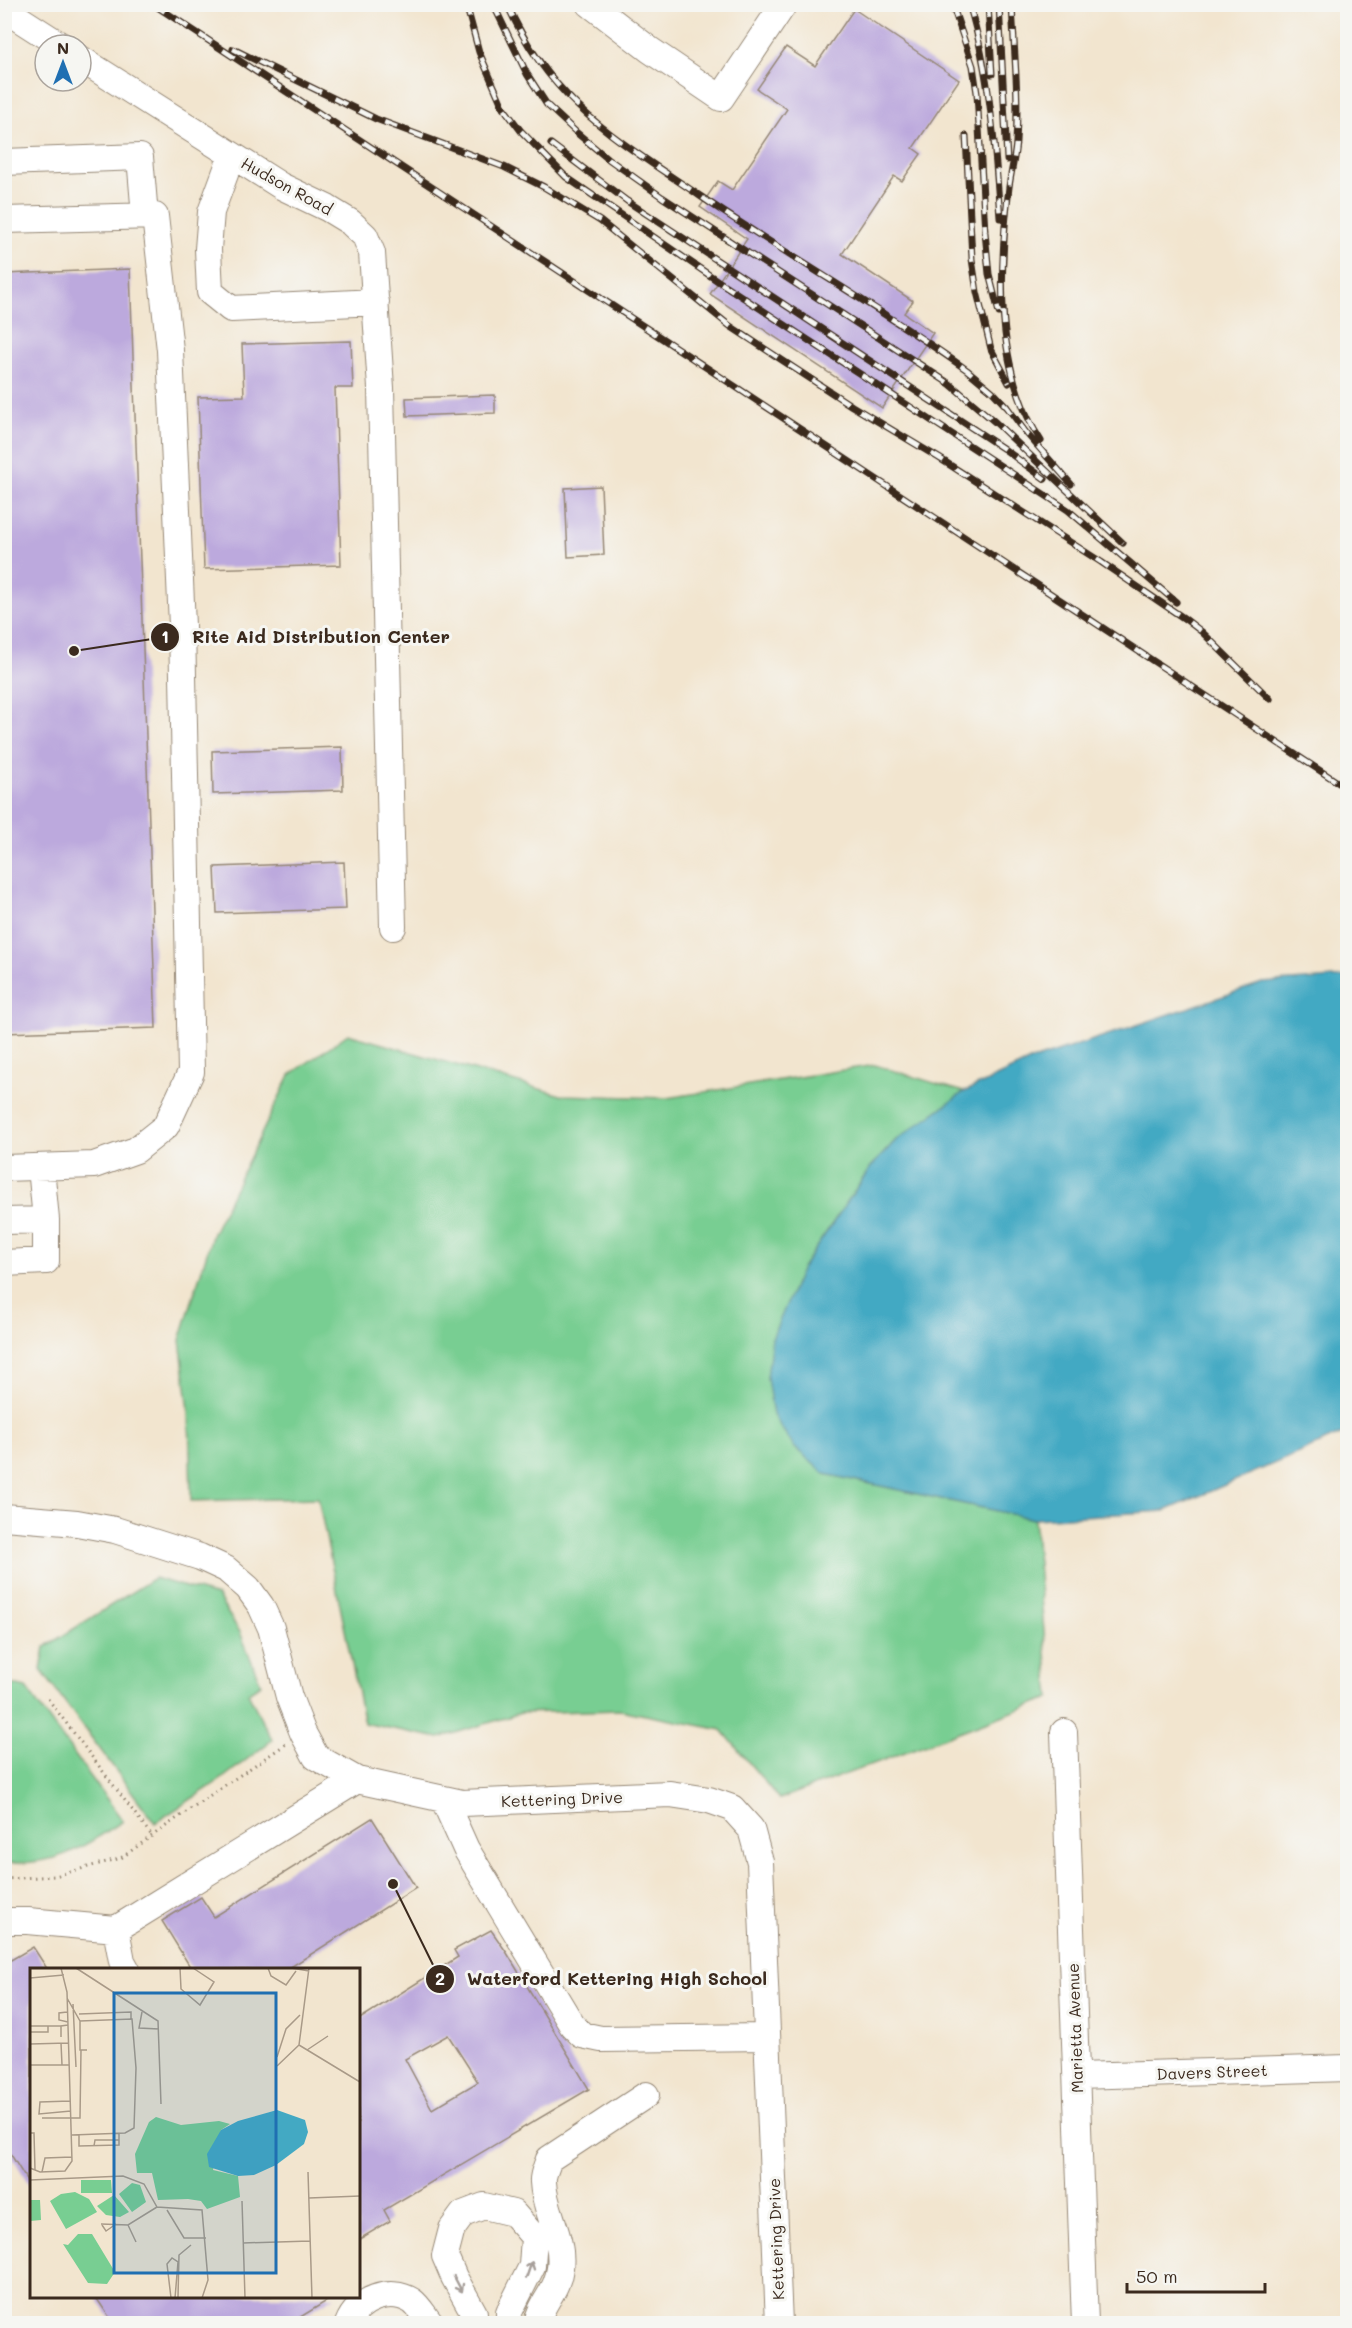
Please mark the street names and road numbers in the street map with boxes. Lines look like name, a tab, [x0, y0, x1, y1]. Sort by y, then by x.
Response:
street label: Hudson Road	[238, 152, 337, 219]
street label: Kettering Drive	[501, 1786, 623, 1811]
street label: Marietta Avenue	[1062, 1963, 1087, 2093]
street label: Davers Street	[1156, 2059, 1268, 2084]
street label: Kettering Drive	[763, 2178, 788, 2300]

